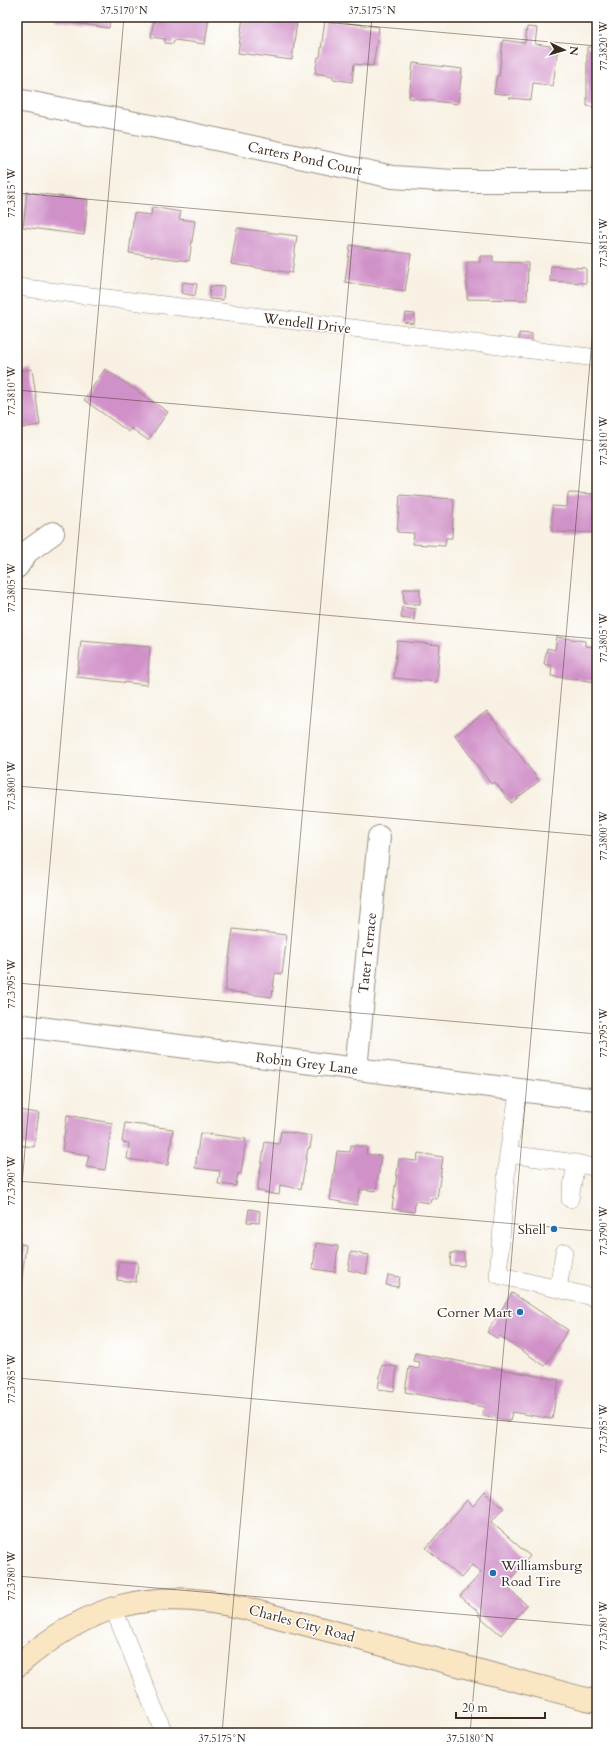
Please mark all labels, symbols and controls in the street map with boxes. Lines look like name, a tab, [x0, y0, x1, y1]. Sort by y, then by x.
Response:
text: 37.5170°N	[101, 4, 148, 18]
text: 37.5175°N	[349, 4, 396, 18]
text: 77.3820°W	[597, 20, 611, 71]
north arrow	[544, 30, 584, 70]
text: N	[566, 45, 581, 57]
street label: Carters Pond Court	[246, 137, 364, 180]
text: 77.3815°W	[5, 167, 19, 218]
text: 77.3815°W	[597, 217, 611, 268]
street label: Wendell Drive	[261, 309, 352, 338]
text: 77.3810°W	[5, 365, 19, 416]
text: 77.3810°W	[597, 415, 611, 466]
text: 77.3805°W	[5, 562, 19, 613]
text: 77.3805°W	[597, 612, 611, 663]
text: 77.3800°W	[5, 760, 19, 811]
text: 77.3800°W	[597, 810, 611, 861]
street label: Tater Terrace	[354, 911, 381, 995]
text: 77.3795°W	[5, 958, 19, 1009]
text: 77.3795°W	[597, 1007, 611, 1058]
street label: Robin Grey Lane	[255, 1048, 359, 1079]
text: 77.3790°W	[5, 1155, 19, 1206]
text: 77.3790°W	[597, 1205, 611, 1256]
place label: Shell	[518, 1220, 546, 1239]
marker: Shell	[549, 1224, 559, 1234]
place label: Corner Mart	[437, 1303, 513, 1322]
marker: Corner Mart	[515, 1307, 525, 1317]
text: 77.3785°W	[5, 1353, 19, 1404]
text: 77.3785°W	[597, 1403, 611, 1454]
text: 77.3780°W	[5, 1550, 19, 1601]
place label: Williamsburg Road Tire	[500, 1556, 582, 1591]
marker: Williamsburg Road Tire	[488, 1568, 498, 1578]
street label: Charles City Road	[247, 1600, 357, 1647]
text: 77.3780°W	[597, 1600, 611, 1651]
scale bar	[456, 1694, 545, 1720]
text: 20 m	[462, 1700, 489, 1716]
text: 37.5175°N	[199, 1732, 246, 1746]
text: 37.5180°N	[447, 1732, 494, 1746]

